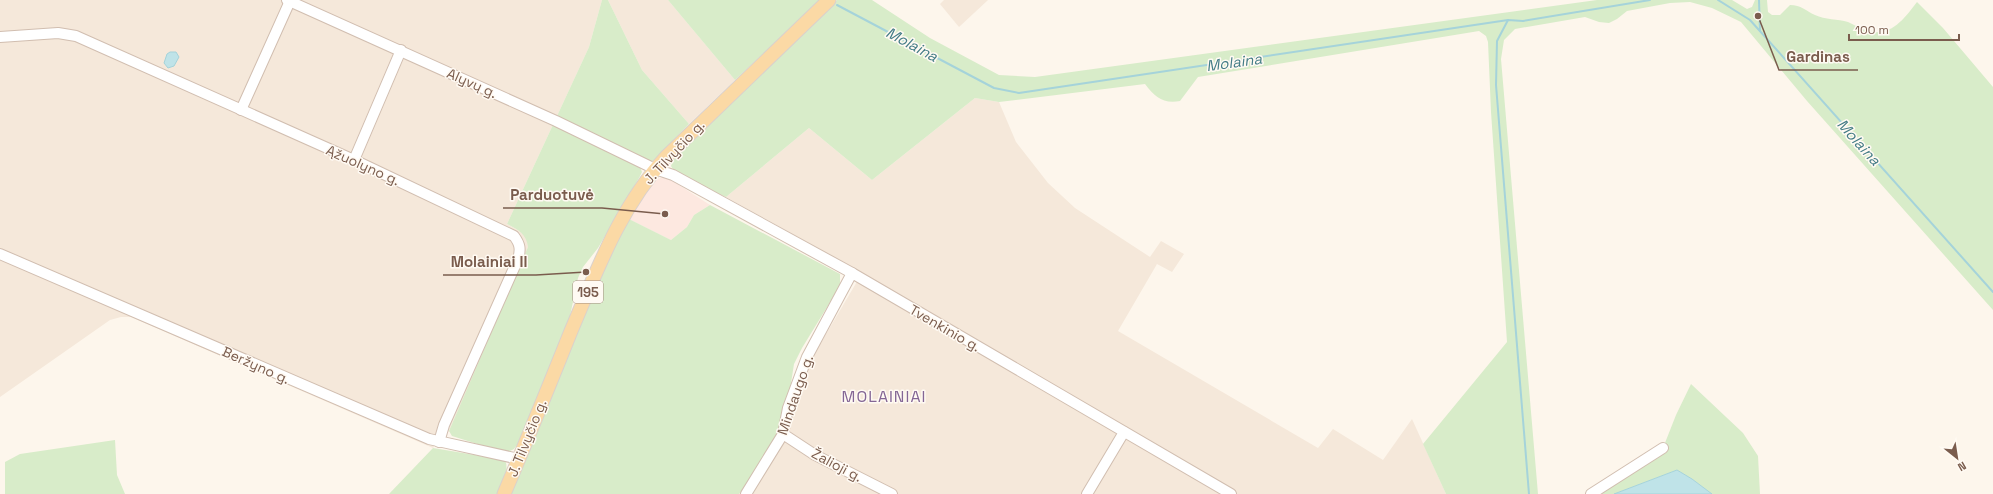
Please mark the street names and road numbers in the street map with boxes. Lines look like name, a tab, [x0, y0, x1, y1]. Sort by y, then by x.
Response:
street label: Alyvų g.	[444, 64, 500, 102]
street label: J. Tilvyčio g.	[640, 116, 708, 188]
street label: Ąžuolyno g.	[323, 141, 403, 189]
road number: 195	[573, 281, 603, 303]
street label: Tvenkinio g.	[906, 300, 984, 356]
street label: Beržyno g.	[219, 342, 293, 388]
street label: Mindaugo g.	[773, 353, 817, 437]
street label: J. Tilvyčio g.	[503, 397, 551, 479]
street label: Žalioji g.	[809, 444, 865, 486]

